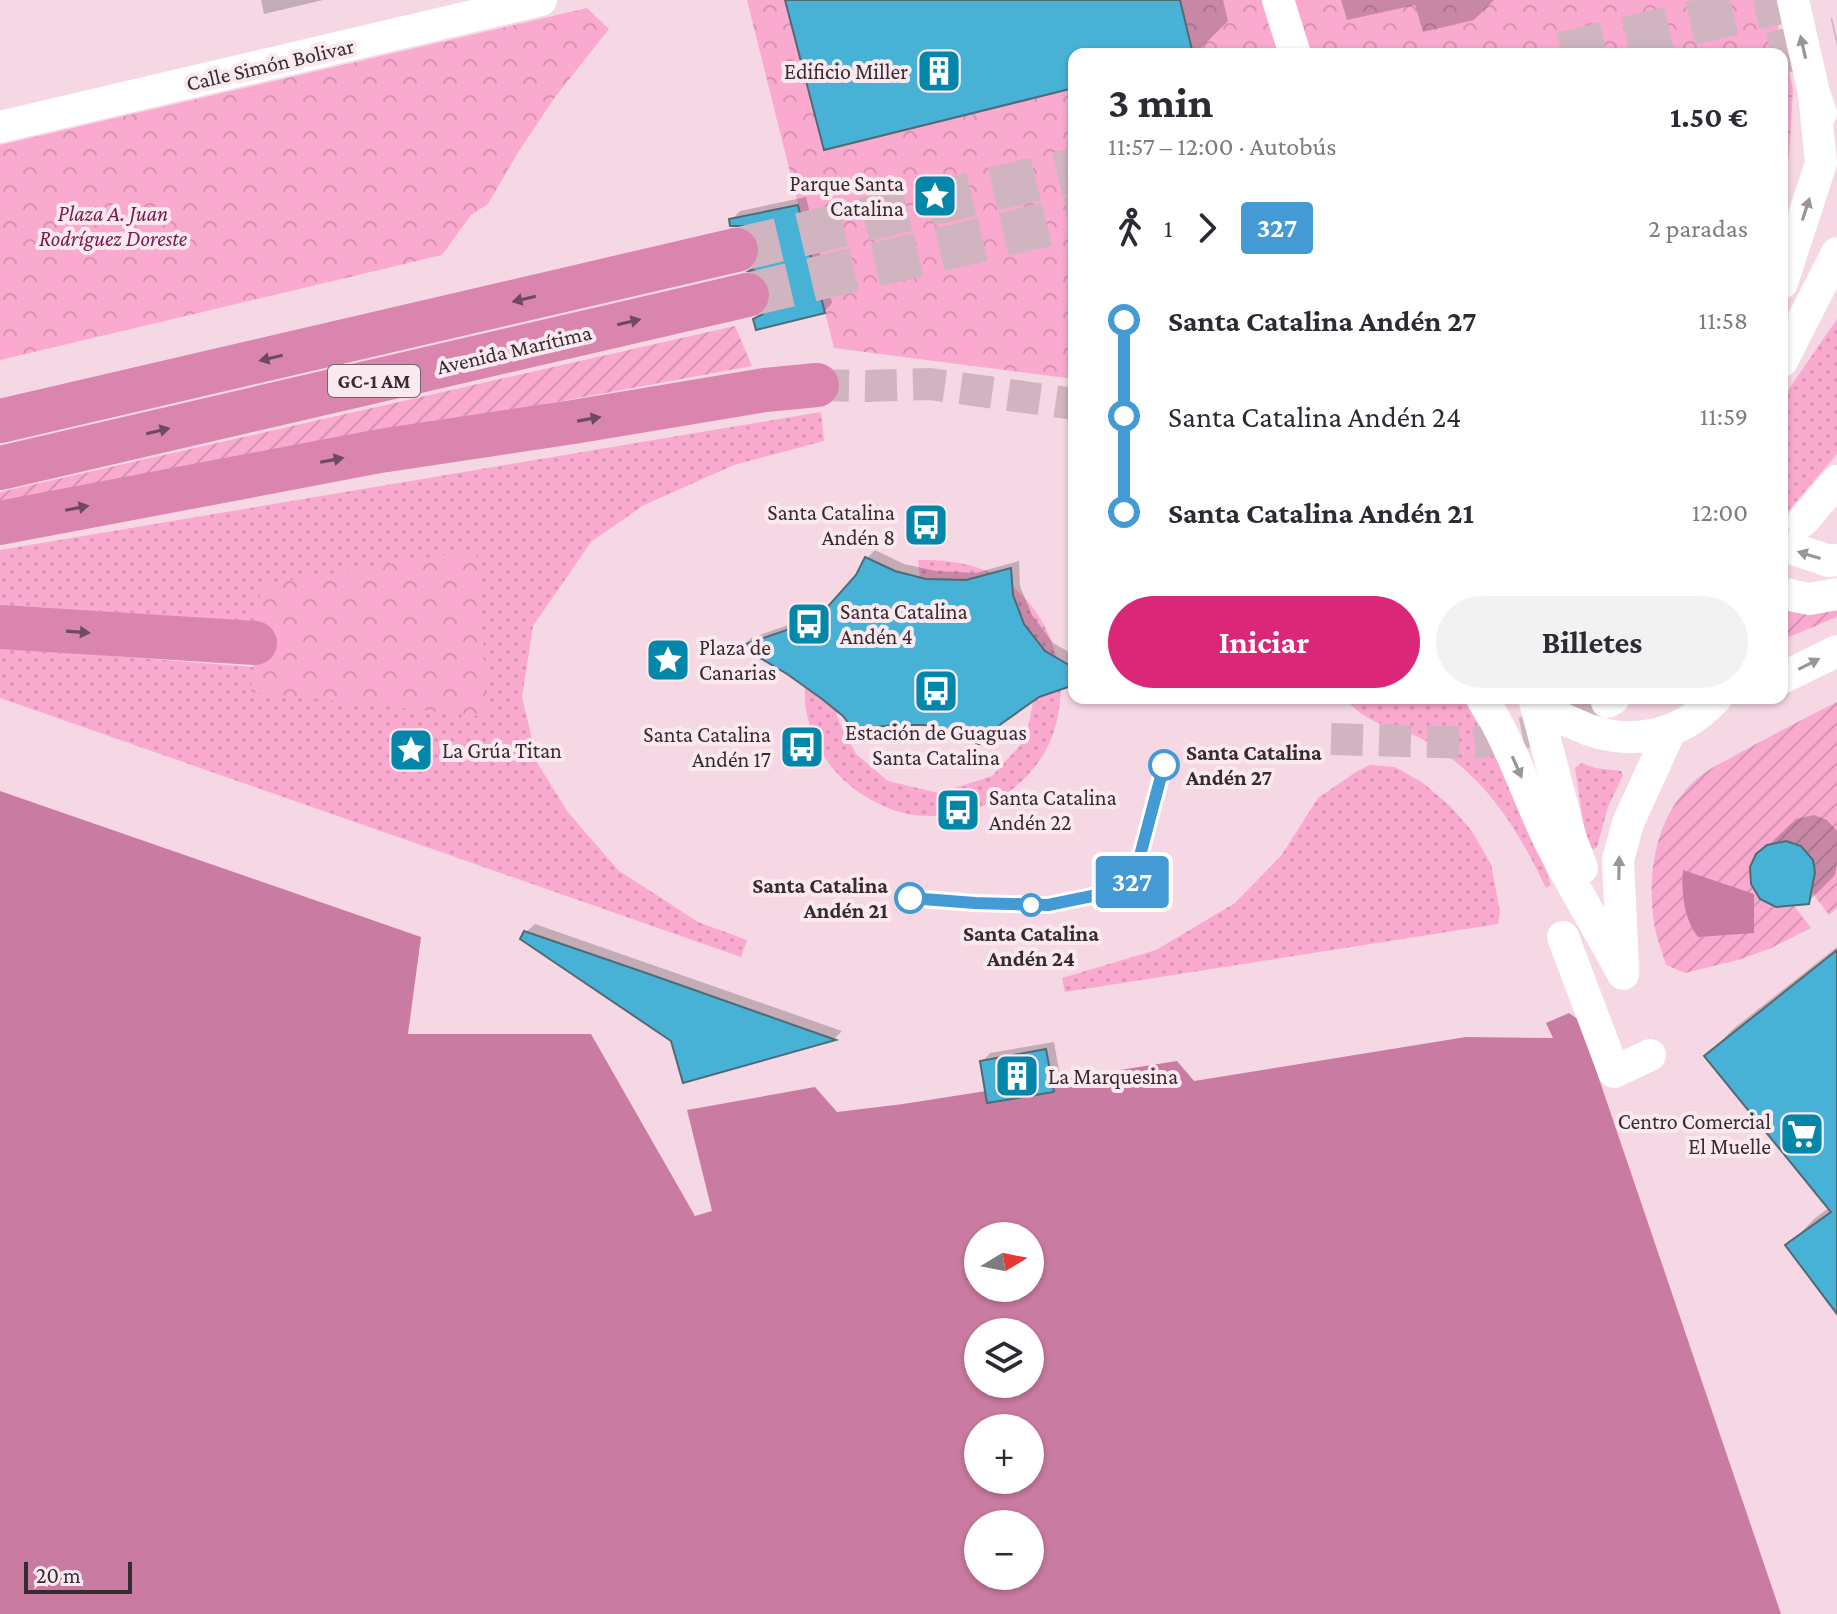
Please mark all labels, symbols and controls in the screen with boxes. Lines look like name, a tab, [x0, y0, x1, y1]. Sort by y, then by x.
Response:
street label: Calle Simón Bolivar	[184, 33, 357, 96]
one-way arrow	[1796, 34, 1809, 59]
building icon: Edificio Miller	[915, 47, 963, 95]
place label: Edificio Miller	[784, 59, 908, 84]
text: 3 min	[1108, 78, 1213, 126]
text: 1.50 €	[1670, 100, 1748, 133]
text: 11:57 – 12:00 · Autobús	[1108, 132, 1337, 161]
place label: Parque Santa Catalina	[789, 171, 904, 221]
place icon: Parque Santa Catalina	[911, 172, 959, 220]
one-way arrow	[1800, 196, 1813, 220]
park label: Plaza A. Juan Rodríguez Doreste	[39, 201, 188, 251]
icon: walk	[1108, 206, 1152, 250]
icon: forward	[1185, 206, 1229, 250]
text: 327	[1257, 212, 1297, 243]
text: 1	[1164, 214, 1173, 243]
text: 2 paradas	[1648, 214, 1748, 243]
one-way arrow	[511, 294, 536, 306]
text: Santa Catalina Andén 27	[1168, 304, 1476, 337]
text: 11:58	[1699, 306, 1748, 335]
one-way arrow	[617, 315, 642, 328]
street label: Avenida Marítima	[434, 320, 594, 379]
one-way arrow	[258, 352, 283, 365]
road number: GC-1 AM	[328, 365, 420, 397]
text: Santa Catalina Andén 24	[1168, 400, 1461, 433]
text: 11:59	[1700, 402, 1748, 431]
one-way arrow	[577, 413, 602, 425]
one-way arrow	[145, 424, 170, 437]
one-way arrow	[320, 454, 345, 466]
text: Santa Catalina Andén 21	[1168, 496, 1474, 529]
text: 12:00	[1692, 498, 1748, 527]
place label: Santa Catalina Andén 8	[767, 500, 895, 550]
bus stop icon: Santa Catalina Andén 8	[902, 501, 950, 549]
one-way arrow	[64, 502, 89, 514]
one-way arrow	[1797, 548, 1821, 561]
button: Iniciar	[1108, 596, 1420, 688]
button: Billetes	[1436, 596, 1748, 688]
place label: Santa Catalina Andén 4	[840, 599, 968, 649]
bus stop icon: Santa Catalina Andén 4	[785, 600, 833, 648]
one-way arrow	[66, 626, 91, 639]
place label: Plaza de Canarias	[699, 635, 776, 685]
place icon: Plaza de Canarias	[644, 636, 692, 684]
one-way arrow	[1798, 658, 1821, 671]
bus stop icon: Estación de Guaguas Santa Catalina	[912, 667, 960, 715]
place label: Estación de Guaguas Santa Catalina	[845, 720, 1027, 770]
place label: Santa Catalina Andén 17	[643, 722, 771, 772]
bus stop icon: Santa Catalina Andén 17	[778, 723, 826, 771]
place icon: La Grúa Titan	[387, 726, 435, 774]
place label: La Grúa Titan	[442, 738, 562, 763]
place label: Santa Catalina Andén 27	[1185, 740, 1322, 790]
marker: Santa Catalina Andén 27	[1149, 750, 1179, 780]
one-way arrow	[1510, 756, 1524, 779]
place label: Santa Catalina Andén 22	[989, 785, 1117, 835]
bus stop icon: Santa Catalina Andén 22	[934, 786, 982, 834]
one-way arrow	[1613, 855, 1626, 880]
line badge: 327	[1086, 856, 1178, 908]
text: 327	[1112, 866, 1152, 897]
place label: Santa Catalina Andén 21	[752, 873, 888, 923]
marker: Santa Catalina Andén 21	[895, 883, 925, 913]
marker: Santa Catalina Andén 24	[1020, 894, 1042, 916]
place label: Santa Catalina Andén 24	[963, 921, 1099, 971]
building icon: La Marquesina	[993, 1052, 1041, 1100]
place label: La Marquesina	[1048, 1064, 1178, 1089]
place label: Centro Comercial El Muelle	[1618, 1109, 1771, 1159]
supermarket icon: Centro Comercial El Muelle	[1778, 1110, 1826, 1158]
north arrow	[964, 1222, 1044, 1302]
map controls	[964, 1222, 1044, 1590]
button: layers	[964, 1318, 1044, 1398]
button: +	[964, 1414, 1044, 1494]
button: −	[964, 1510, 1044, 1590]
scale bar	[24, 1558, 132, 1594]
text: 20 m	[36, 1563, 81, 1588]

